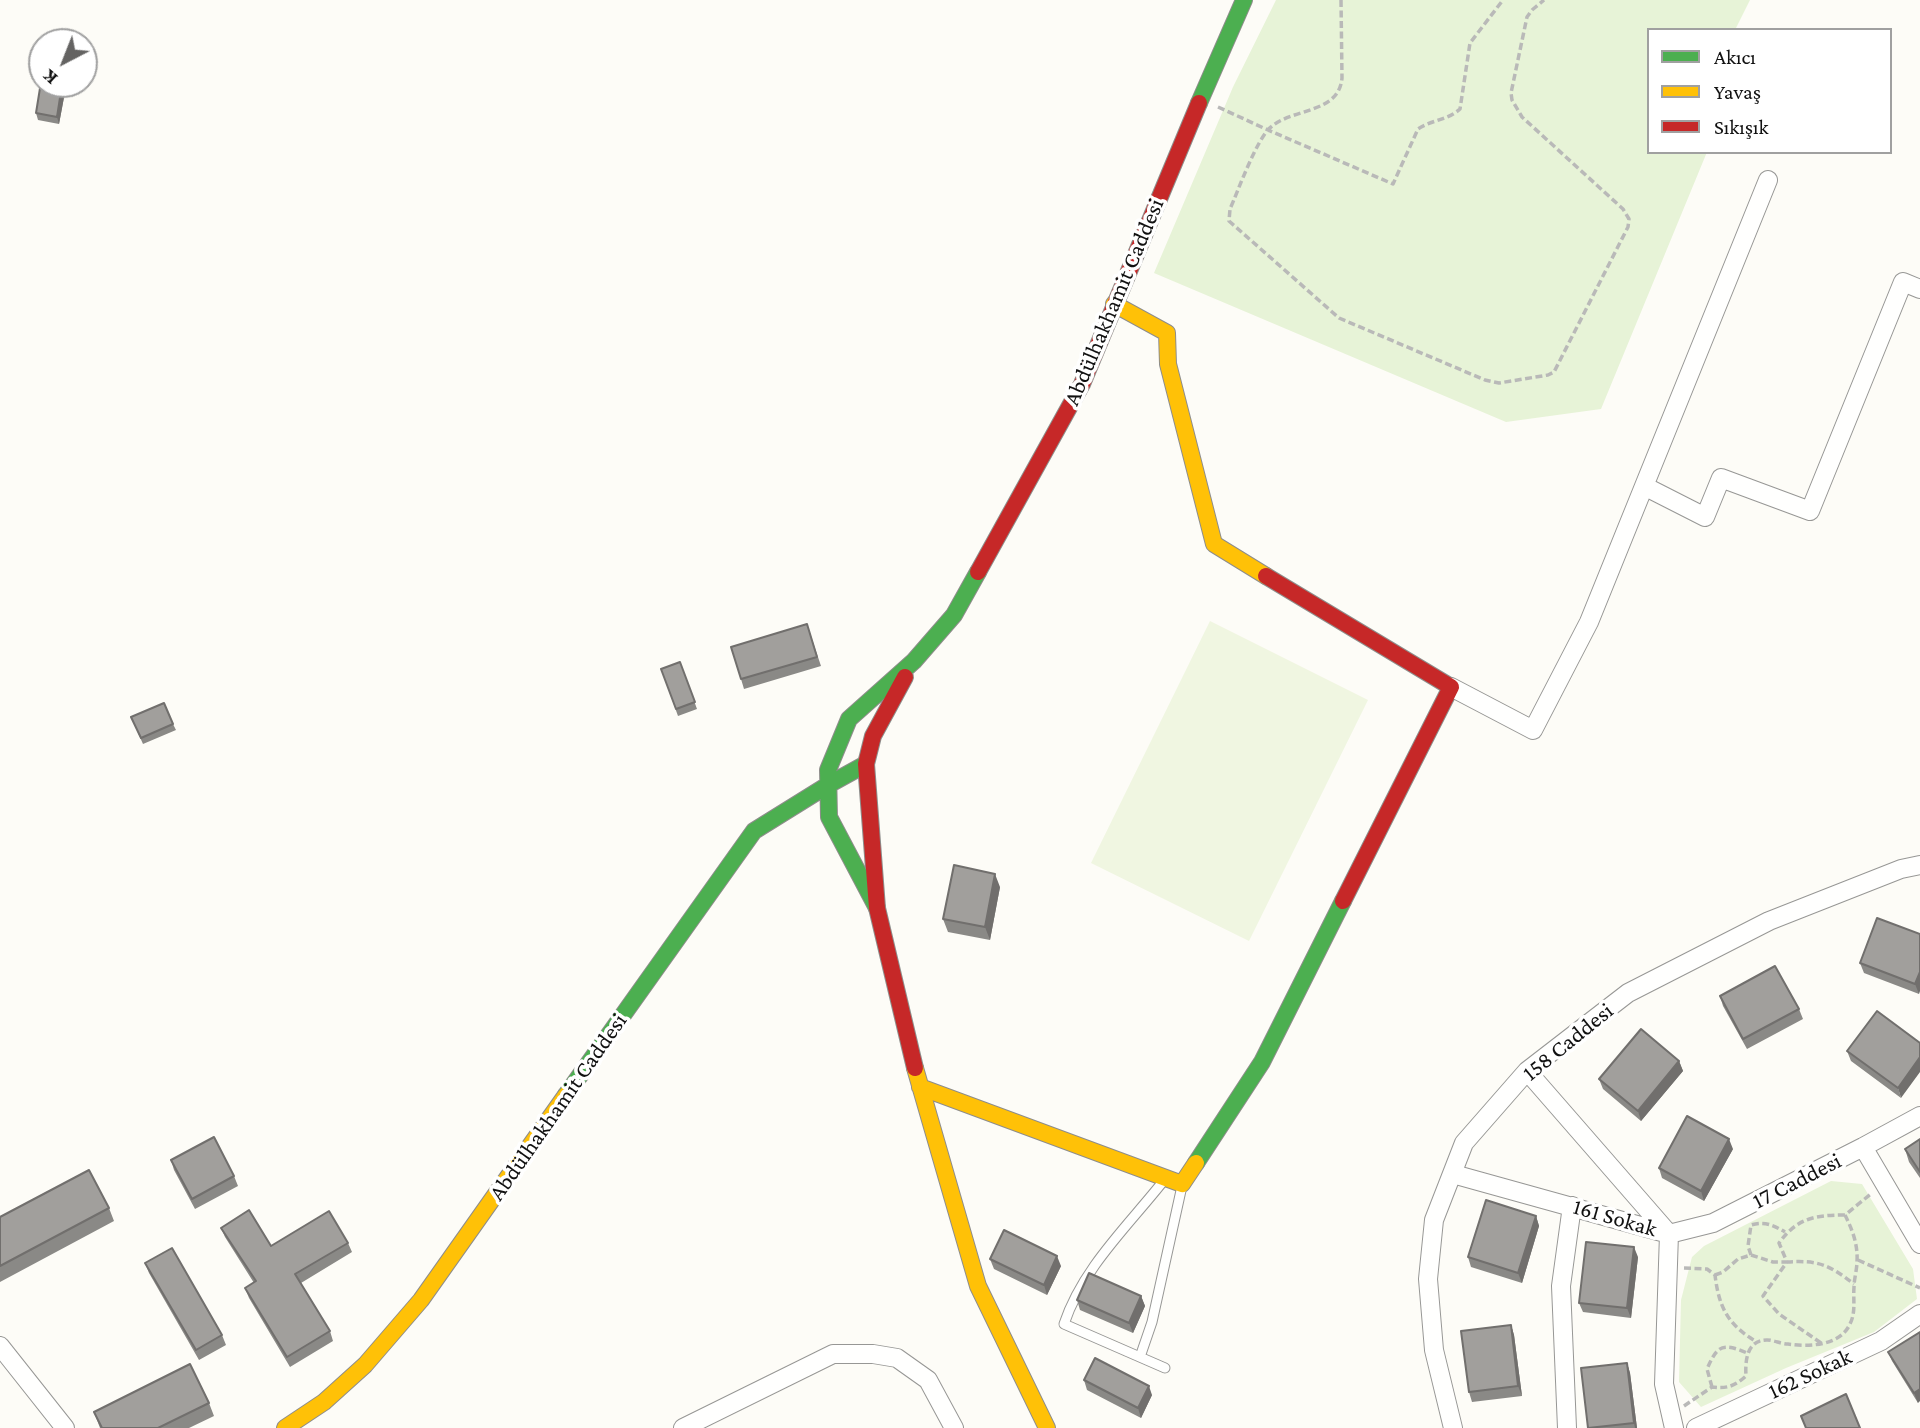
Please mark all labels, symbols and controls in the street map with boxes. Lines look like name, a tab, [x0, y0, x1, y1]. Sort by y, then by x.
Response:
north arrow	[28, 28, 98, 98]
legend	[1647, 28, 1892, 154]
text: Akıcı	[1714, 45, 1756, 69]
text: K	[38, 66, 61, 89]
text: Yavaş	[1714, 80, 1761, 104]
text: Sıkışık	[1714, 115, 1769, 139]
street label: Abdülhakhamit Caddesi	[1058, 194, 1170, 410]
street label: 158 Caddesi	[1517, 997, 1619, 1087]
street label: Abdülhakhamit Caddesi	[483, 1008, 633, 1206]
street label: 17 Caddesi	[1748, 1147, 1846, 1215]
street label: 161 Sokak	[1570, 1193, 1660, 1243]
street label: 162 Sokak	[1764, 1343, 1856, 1405]

